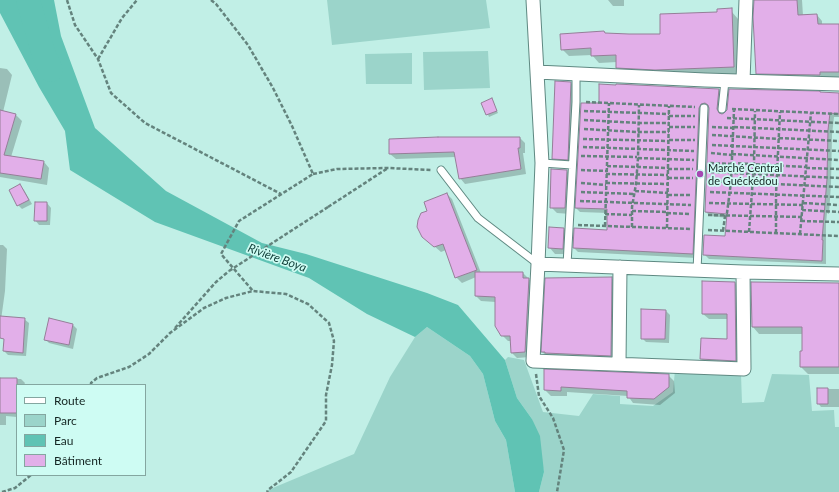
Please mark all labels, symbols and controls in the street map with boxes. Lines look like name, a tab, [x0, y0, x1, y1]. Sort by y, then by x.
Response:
place label: Marché Central de Guéckédou	[708, 161, 782, 187]
marker: Marché Central de Guéckédou	[695, 169, 705, 179]
water label: Rivière Boya	[246, 241, 308, 275]
legend	[16, 384, 146, 476]
text: Route	[54, 393, 85, 408]
text: Parc	[54, 413, 77, 428]
text: Eau	[54, 433, 74, 448]
text: Bâtiment	[54, 453, 102, 468]

